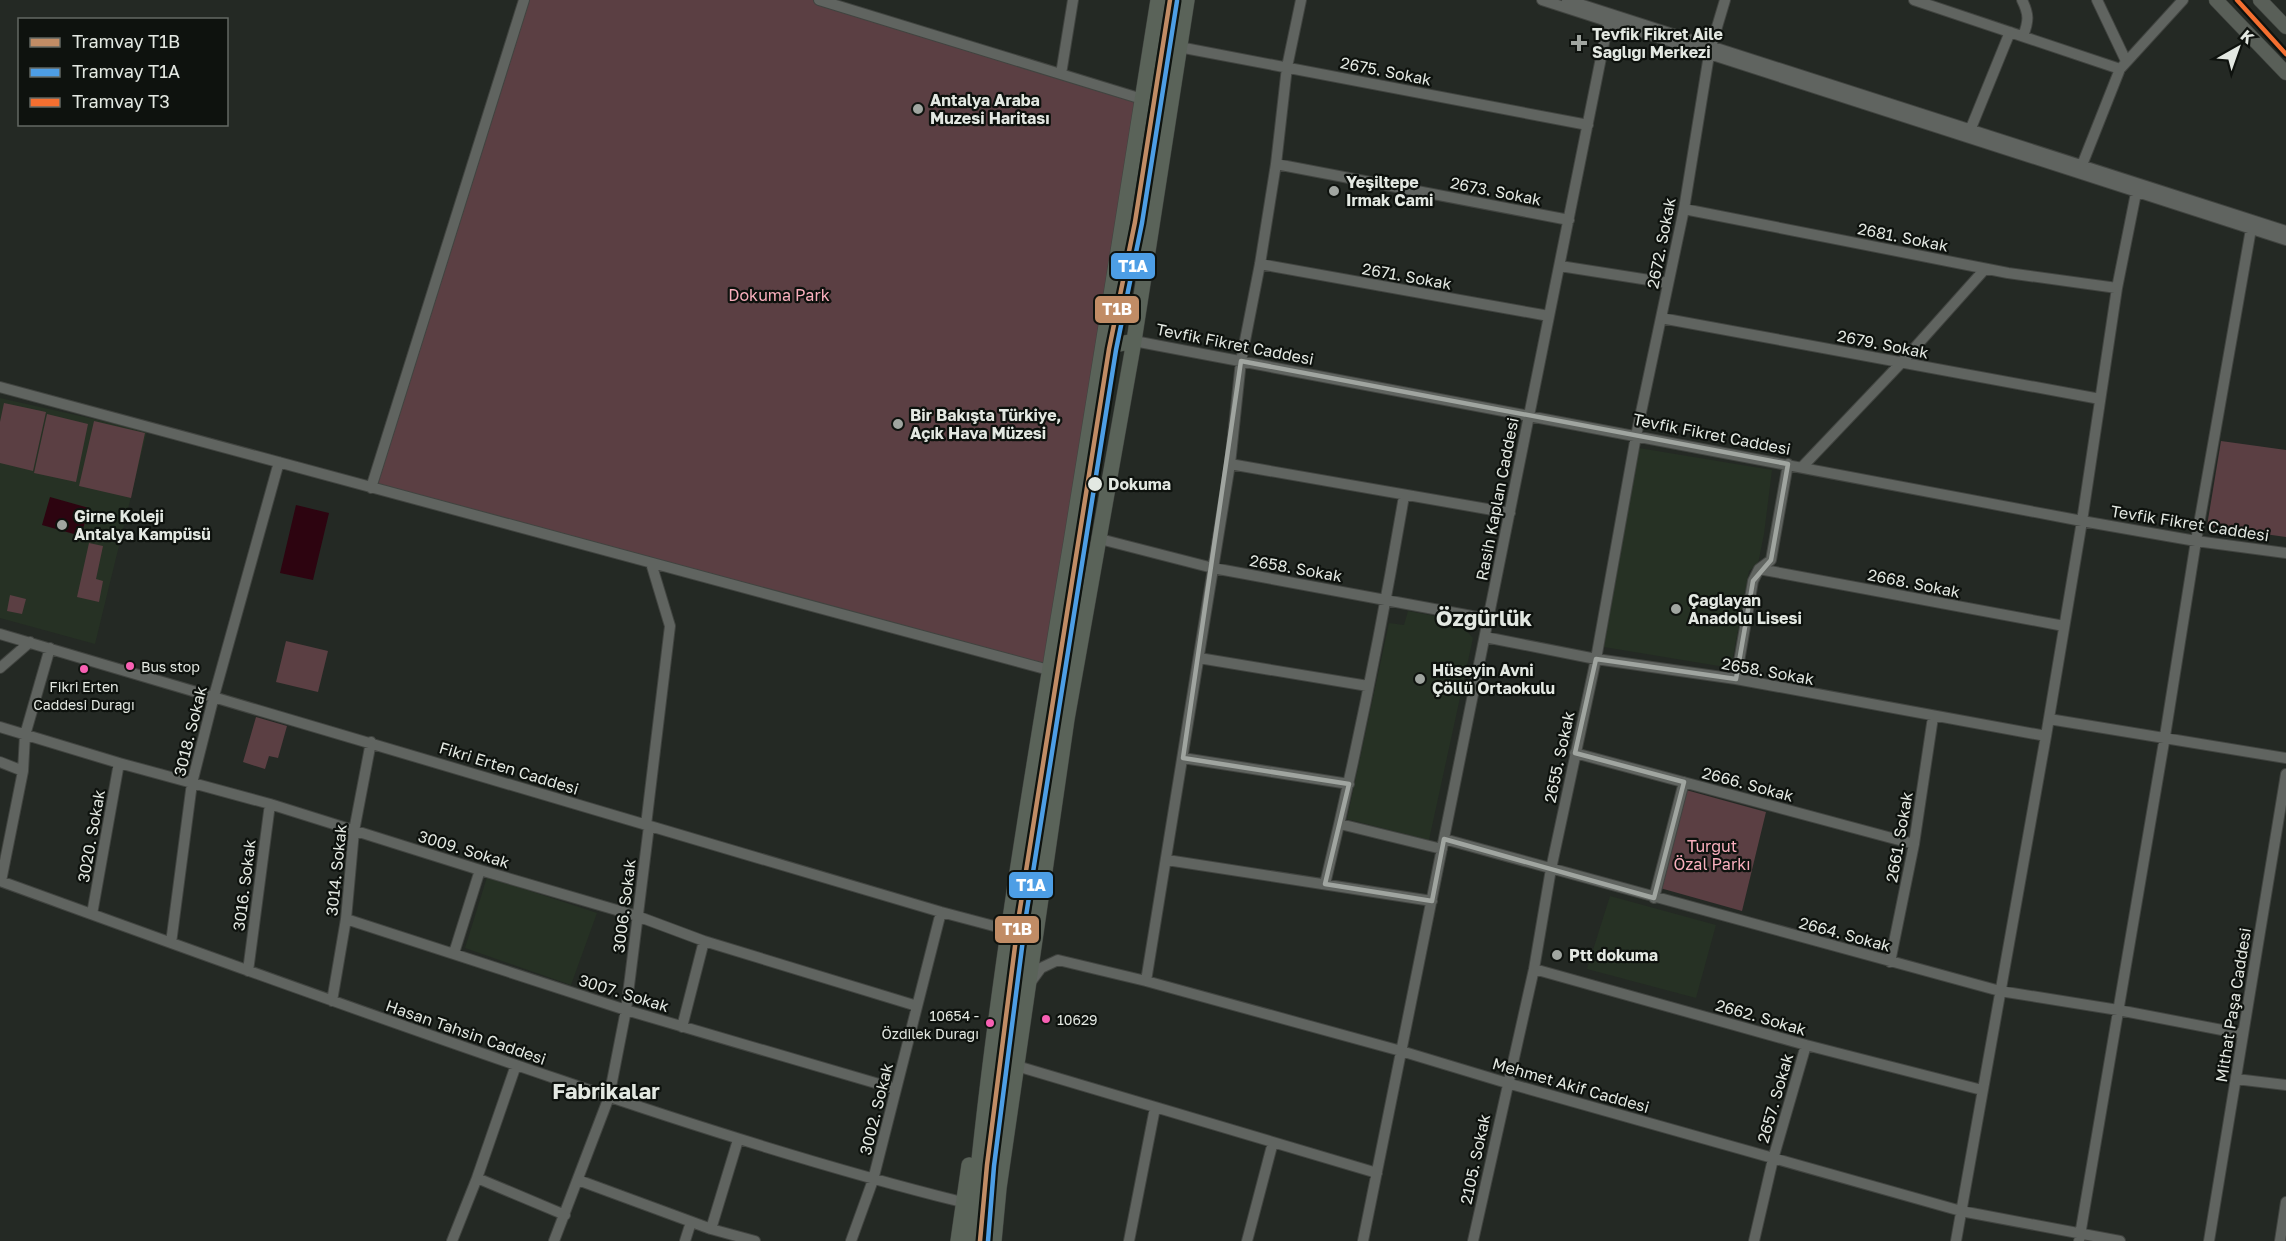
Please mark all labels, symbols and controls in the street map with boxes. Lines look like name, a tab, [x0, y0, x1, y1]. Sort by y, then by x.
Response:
legend	[18, 18, 228, 126]
north arrow	[2208, 18, 2268, 78]
place label: Tevfik Fikret Aile Sağlığı Merkezi	[1592, 24, 1723, 62]
text: K	[2237, 25, 2259, 48]
text: Tramvay T1B	[72, 30, 180, 52]
marker: Tevfik Fikret Aile Sağlığı Merkezi	[1570, 34, 1588, 52]
street label: 2675. Sokak	[1339, 52, 1433, 90]
text: Tramvay T1A	[72, 60, 180, 82]
text: Tramvay T3	[72, 90, 170, 112]
place label: Antalya Araba Muzesi Haritası	[930, 90, 1050, 128]
marker: Antalya Araba Muzesi Haritası	[911, 102, 925, 116]
place label: Yeşiltepe Irmak Cami	[1346, 172, 1433, 210]
street label: 2673. Sokak	[1449, 172, 1543, 210]
marker: Yeşiltepe Irmak Cami	[1327, 184, 1341, 198]
street label: 2672. Sokak	[1642, 196, 1680, 290]
street label: 2681. Sokak	[1856, 218, 1950, 256]
line badge: T1A	[1110, 252, 1156, 280]
text: T1A	[1118, 256, 1149, 276]
street label: 2671. Sokak	[1361, 258, 1453, 294]
park label: Dokuma Park	[728, 285, 830, 305]
line badge: T1B	[1094, 295, 1140, 324]
text: T1B	[1102, 299, 1132, 319]
street label: Tevfik Fikret Caddesi	[1154, 319, 1316, 369]
street label: 2679. Sokak	[1836, 325, 1930, 363]
place label: Bir Bakışta Türkiye, Açık Hava Müzesi	[910, 405, 1061, 443]
street label: Tevfik Fikret Caddesi	[1631, 409, 1793, 459]
street label: Rasih Kaplan Caddesi	[1471, 416, 1523, 582]
marker: Bir Bakışta Türkiye, Açık Hava Müzesi	[891, 417, 905, 431]
place label: Dokuma	[1108, 474, 1171, 494]
marker: Dokuma	[1086, 475, 1104, 493]
street label: Tevfik Fikret Caddesi	[2109, 501, 2271, 545]
place label: Girne Koleji Antalya Kampüsü	[74, 506, 211, 544]
marker: Girne Koleji Antalya Kampüsü	[55, 518, 69, 532]
street label: 2658. Sokak	[1248, 550, 1344, 586]
street label: 2668. Sokak	[1866, 564, 1962, 602]
place label: Çağlayan Anadolu Lisesi	[1688, 590, 1802, 628]
marker: Çağlayan Anadolu Lisesi	[1669, 602, 1683, 616]
district label: Özgürlük	[1436, 604, 1532, 631]
street label: 2658. Sokak	[1720, 653, 1816, 689]
place label: Bus stop	[141, 658, 200, 675]
marker: Bus stop	[124, 660, 136, 672]
place label: Hüseyin Avni Çöllü Ortaokulu	[1432, 660, 1555, 698]
marker: Fikri Erten Caddesi Durağı	[78, 663, 90, 675]
marker: Hüseyin Avni Çöllü Ortaokulu	[1413, 672, 1427, 686]
place label: Fikri Erten Caddesi Durağı	[33, 678, 135, 713]
street label: 3018. Sokak	[169, 684, 211, 778]
street label: 2655. Sokak	[1540, 709, 1578, 805]
street label: Fikri Erten Caddesi	[437, 737, 581, 799]
street label: 2666. Sokak	[1700, 762, 1796, 806]
street label: 3020. Sokak	[73, 788, 109, 884]
street label: 2661. Sokak	[1881, 790, 1917, 884]
street label: 3014. Sokak	[321, 823, 351, 917]
street label: 3009. Sokak	[416, 826, 512, 872]
park label: Turgut Özal Parkı	[1674, 836, 1750, 874]
street label: 3016. Sokak	[228, 838, 260, 932]
street label: 3006. Sokak	[608, 858, 640, 954]
line badge: T1A	[1008, 871, 1054, 899]
text: T1A	[1016, 875, 1047, 895]
street label: 2664. Sokak	[1797, 912, 1893, 956]
line badge: T1B	[994, 915, 1040, 944]
text: T1B	[1002, 919, 1032, 939]
street label: Mithat Paşa Caddesi	[2211, 926, 2255, 1084]
place label: Ptt dokuma	[1569, 945, 1658, 965]
marker: Ptt dokuma	[1550, 948, 1564, 962]
street label: 3007. Sokak	[576, 970, 672, 1016]
street label: 2662. Sokak	[1713, 994, 1809, 1040]
street label: Hasan Tahsin Caddesi	[383, 995, 549, 1069]
place label: 10654 - Özdilek Durağı	[882, 1007, 979, 1042]
place label: 10629	[1057, 1011, 1098, 1028]
marker: 10629	[1040, 1013, 1052, 1025]
marker: 10654 - Özdilek Durağı	[984, 1017, 996, 1029]
street label: 2657. Sokak	[1753, 1051, 1797, 1145]
street label: Mehmet Akif Caddesi	[1490, 1053, 1652, 1117]
street label: 3002. Sokak	[855, 1061, 897, 1157]
district label: Fabrikalar	[552, 1077, 660, 1104]
street label: 2105. Sokak	[1456, 1112, 1494, 1206]

